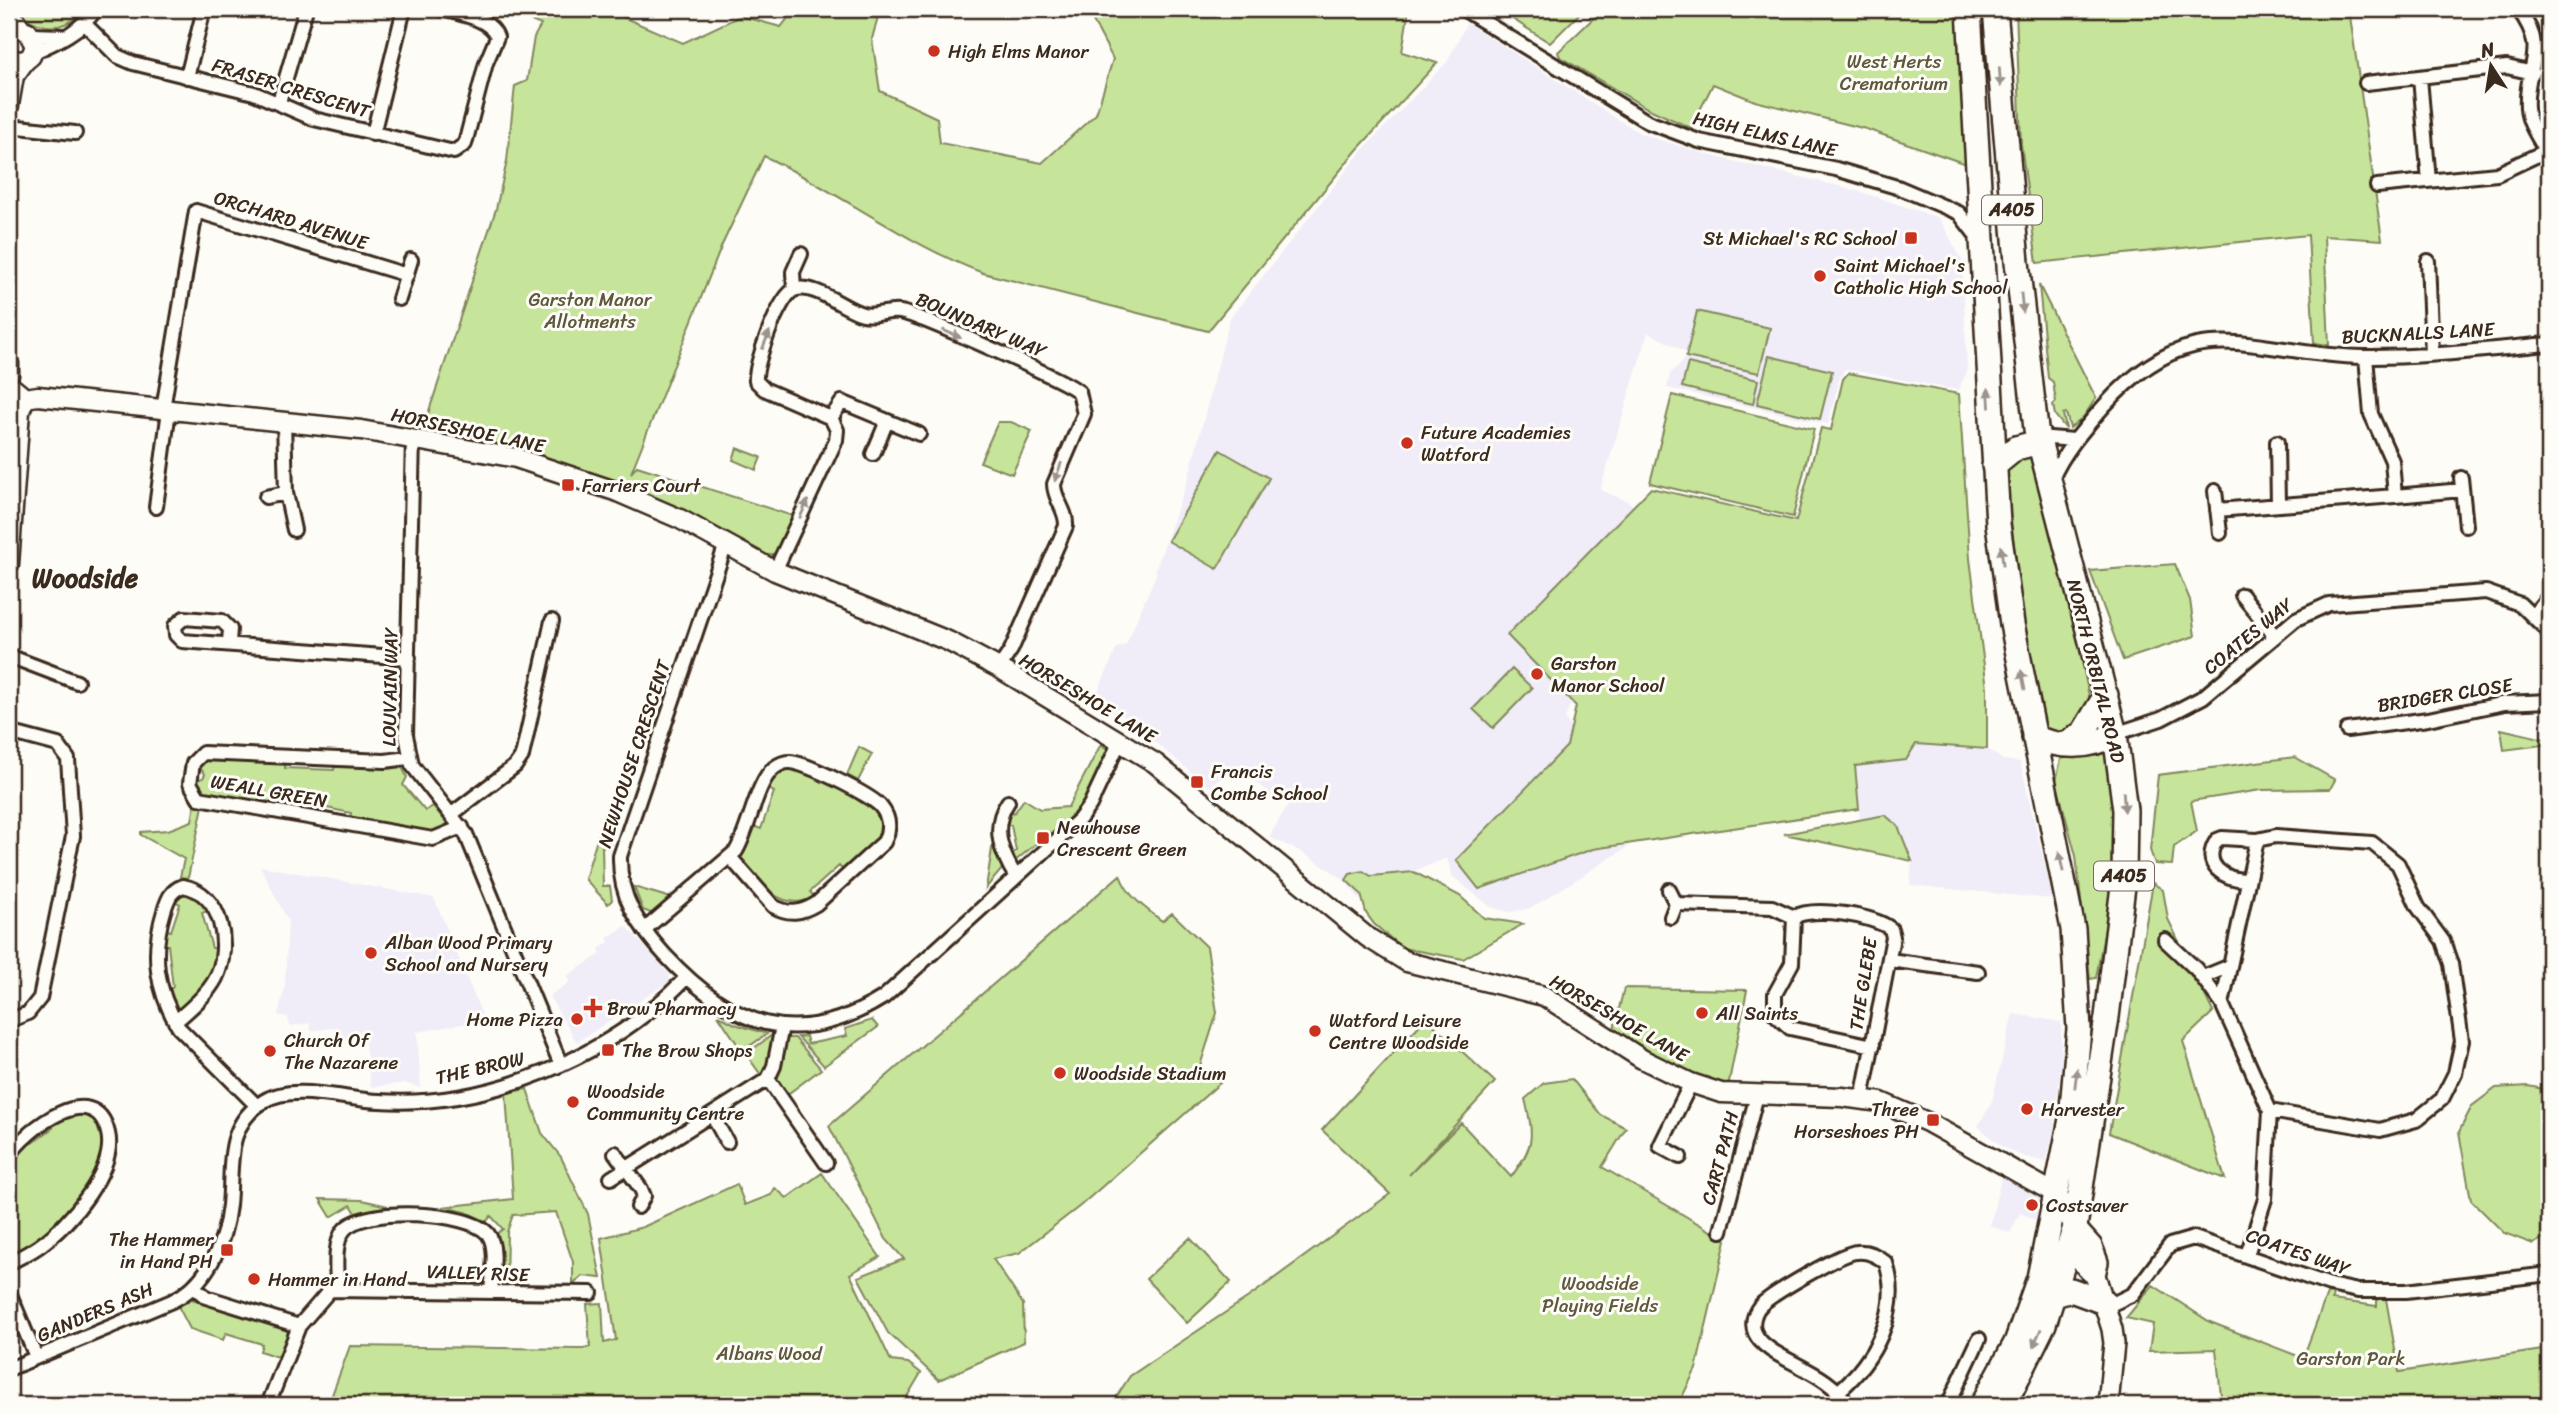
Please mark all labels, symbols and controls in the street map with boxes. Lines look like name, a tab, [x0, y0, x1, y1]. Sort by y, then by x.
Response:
north arrow	[2456, 32, 2526, 102]
text: N	[2477, 32, 2498, 68]
place label: High Elms Manor	[948, 35, 1089, 68]
marker: High Elms Manor	[926, 43, 942, 59]
park label: West Herts Crematorium	[1840, 45, 1948, 100]
street label: FRASER CRESCENT	[208, 48, 375, 128]
one-way arrow	[1995, 66, 2006, 88]
street label: HIGH ELMS LANE	[1690, 101, 1842, 167]
street label: ORCHARD AVENUE	[210, 181, 374, 260]
road number: A405	[1982, 196, 2042, 224]
place label: St Michael's RC School	[1703, 222, 1898, 255]
marker: St Michael's RC School	[1903, 230, 1919, 246]
place label: Saint Michael's Catholic High School	[1834, 249, 2008, 304]
marker: Saint Michael's Catholic High School	[1812, 268, 1828, 284]
park label: Garston Manor Allotments	[528, 283, 653, 338]
street label: BOUNDARY WAY	[911, 283, 1053, 368]
one-way arrow	[2016, 292, 2027, 314]
street label: BUCKNALLS LANE	[2341, 312, 2497, 353]
one-way arrow	[942, 328, 962, 340]
one-way arrow	[761, 330, 772, 351]
one-way arrow	[1984, 386, 1995, 408]
street label: HORSESHOE LANE	[388, 398, 549, 463]
place label: Future Academies Watford	[1421, 416, 1571, 471]
marker: Future Academies Watford	[1399, 435, 1415, 451]
one-way arrow	[1052, 462, 1063, 483]
place label: Farriers Court	[582, 469, 702, 502]
marker: Farriers Court	[560, 477, 576, 493]
one-way arrow	[798, 499, 810, 519]
one-way arrow	[1997, 545, 2008, 567]
district label: Woodside	[32, 555, 139, 601]
street label: NORTH ORBITAL ROAD	[2057, 576, 2135, 767]
street label: COATES WAY	[2195, 588, 2302, 683]
street label: LOUVAIN WAY	[372, 626, 408, 747]
street label: HORSESHOE LANE	[1013, 644, 1165, 753]
place label: Garston Manor School	[1551, 647, 1665, 702]
street label: NEWHOUSE CRESCENT	[588, 654, 680, 852]
marker: Garston Manor School	[1529, 666, 1545, 682]
street label: BRIDGER CLOSE	[2375, 668, 2516, 722]
one-way arrow	[2017, 669, 2028, 691]
place label: Francis Combe School	[1211, 755, 1328, 810]
street label: WEALL GREEN	[208, 765, 330, 817]
marker: Francis Combe School	[1189, 774, 1205, 790]
one-way arrow	[2119, 791, 2130, 813]
place label: Newhouse Crescent Green	[1057, 811, 1187, 866]
marker: Newhouse Crescent Green	[1035, 830, 1051, 846]
one-way arrow	[2055, 851, 2066, 873]
road number: A405	[2094, 862, 2154, 890]
place label: Alban Wood Primary School and Nursery	[384, 926, 553, 981]
street label: THE GLEBE	[1839, 934, 1887, 1033]
marker: Alban Wood Primary School and Nursery	[363, 945, 379, 961]
street label: HORSESHOE LANE	[1543, 965, 1696, 1072]
place label: Brow Pharmacy	[607, 992, 737, 1025]
place label: All Saints	[1715, 997, 1799, 1030]
marker: Brow Pharmacy	[585, 1000, 601, 1016]
place label: Home Pizza	[467, 1003, 563, 1036]
place label: Watford Leisure Centre Woodside	[1329, 1004, 1469, 1059]
marker: All Saints	[1694, 1005, 1710, 1021]
marker: Home Pizza	[569, 1011, 585, 1027]
marker: Watford Leisure Centre Woodside	[1307, 1023, 1323, 1039]
place label: Church Of The Nazarene	[284, 1024, 398, 1079]
place label: The Brow Shops	[622, 1034, 752, 1067]
street label: THE BROW	[432, 1042, 528, 1094]
marker: The Brow Shops	[600, 1042, 616, 1058]
marker: Church Of The Nazarene	[262, 1043, 278, 1059]
place label: Woodside Stadium	[1074, 1057, 1226, 1090]
marker: Woodside Stadium	[1052, 1065, 1068, 1081]
one-way arrow	[2071, 1067, 2082, 1089]
place label: Woodside Community Centre	[587, 1075, 745, 1130]
place label: Three Horseshoes PH	[1794, 1093, 1920, 1148]
place label: Harvester	[2041, 1093, 2125, 1126]
marker: Woodside Community Centre	[565, 1094, 581, 1110]
marker: Harvester	[2019, 1101, 2035, 1117]
street label: CART PATH	[1692, 1107, 1748, 1209]
marker: Three Horseshoes PH	[1925, 1112, 1941, 1128]
place label: Costsaver	[2046, 1189, 2129, 1222]
marker: Costsaver	[2024, 1197, 2040, 1213]
street label: COATES WAY	[2241, 1219, 2356, 1286]
place label: The Hammer in Hand PH	[109, 1223, 214, 1278]
marker: The Hammer in Hand PH	[219, 1242, 235, 1258]
street label: VALLEY RISE	[426, 1255, 531, 1291]
place label: Hammer in Hand	[268, 1263, 408, 1296]
park label: Woodside Playing Fields	[1542, 1267, 1658, 1322]
marker: Hammer in Hand	[246, 1271, 262, 1287]
street label: GANDERS ASH	[32, 1272, 159, 1351]
one-way arrow	[2031, 1327, 2042, 1348]
park label: Albans Wood	[715, 1337, 823, 1370]
park label: Garston Park	[2296, 1342, 2406, 1375]

